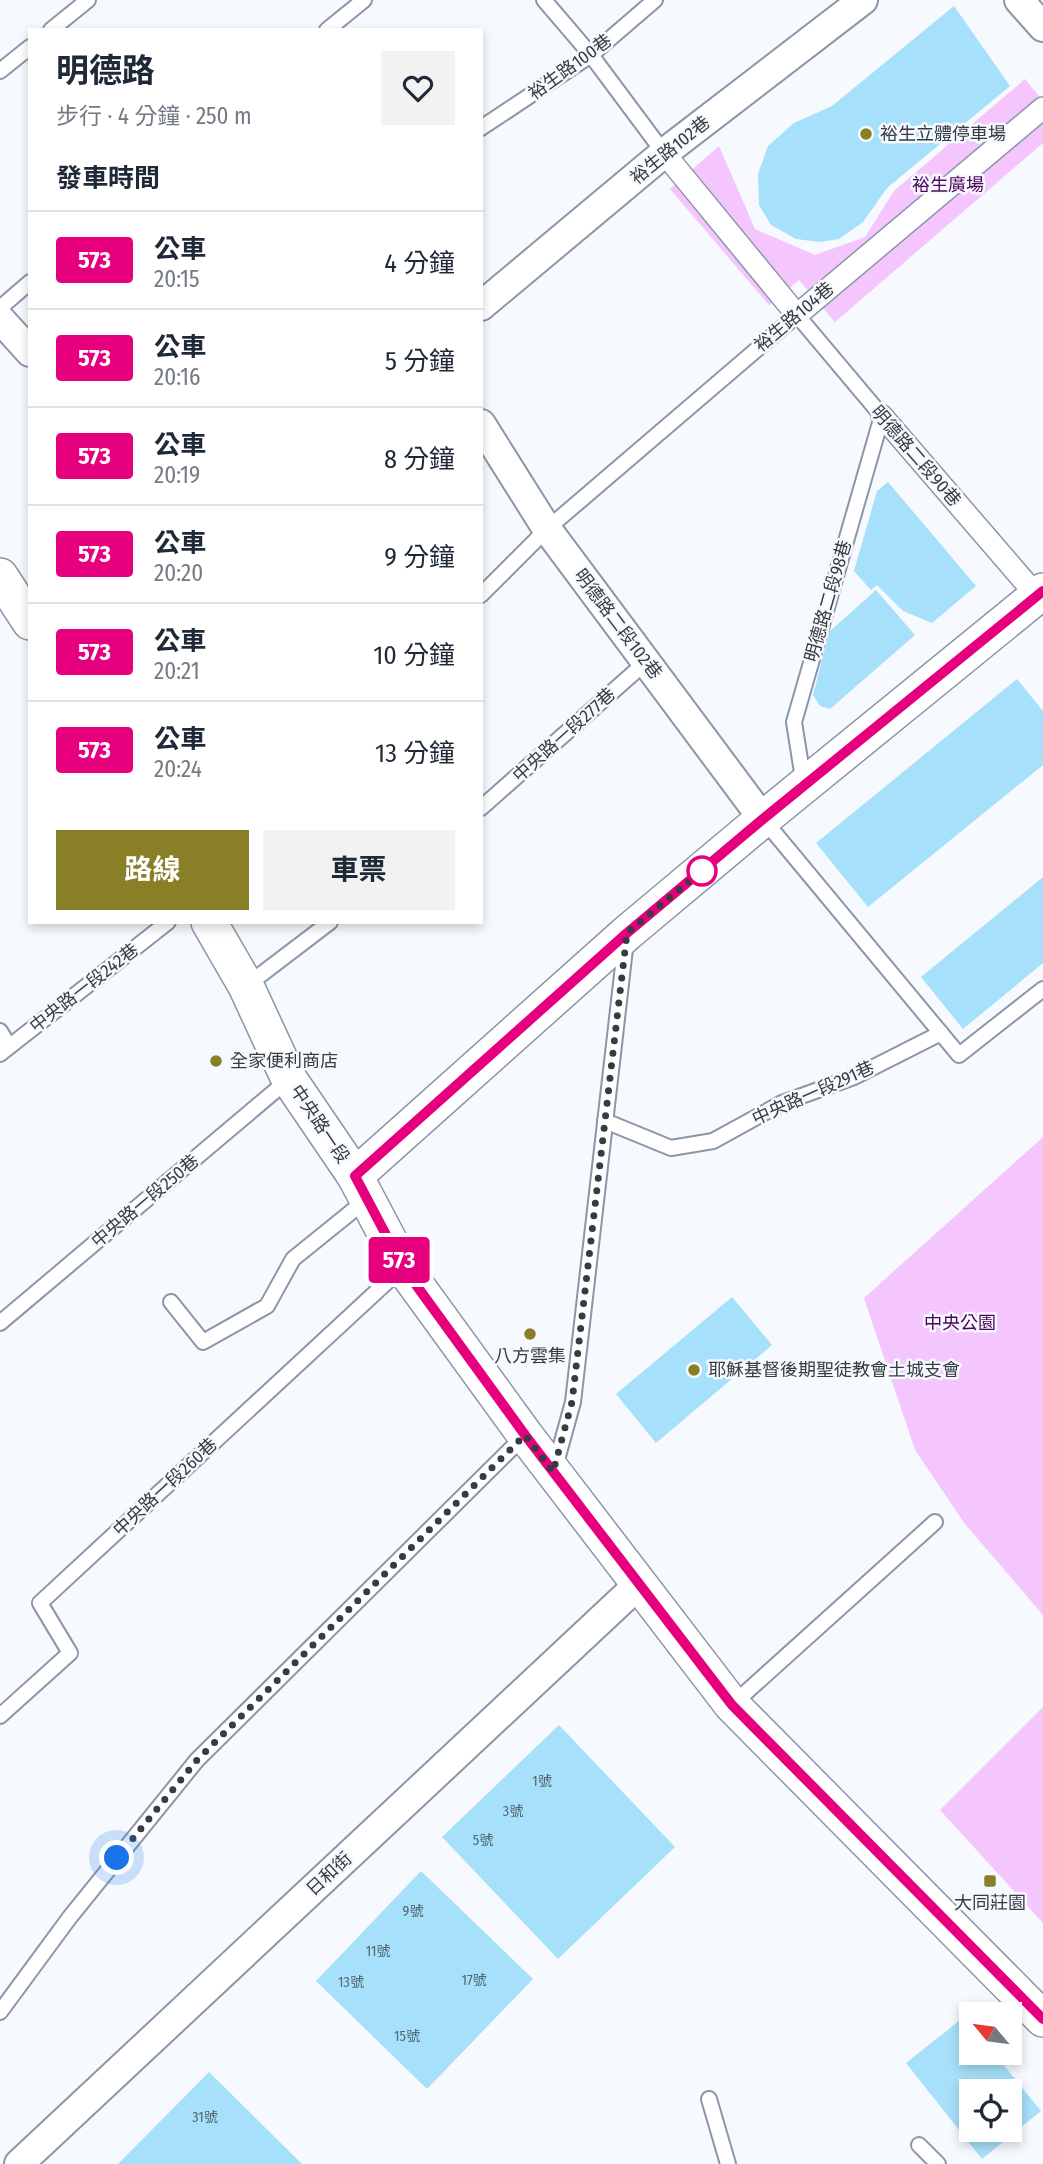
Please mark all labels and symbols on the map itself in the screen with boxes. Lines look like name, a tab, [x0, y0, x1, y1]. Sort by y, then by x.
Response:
street label: 裕生路100巷	[524, 29, 616, 105]
street label: 裕生路102巷	[626, 111, 714, 189]
place label: 裕生立體停車場	[880, 123, 1006, 145]
marker: 裕生立體停車場	[858, 126, 874, 142]
park label: 裕生廣場	[912, 174, 984, 196]
street label: 裕生路104巷	[750, 277, 838, 357]
street label: 明德路二段90巷	[866, 401, 966, 511]
street label: 明德路二段98巷	[800, 538, 856, 664]
street label: 明德路二段102巷	[569, 565, 667, 683]
street label: 中央路一段277巷	[508, 683, 620, 787]
unlabelled marker	[687, 856, 717, 886]
street label: 中央路一段242巷	[25, 939, 143, 1037]
place label: 全家便利商店	[230, 1050, 338, 1072]
marker: 全家便利商店	[208, 1053, 224, 1069]
street label: 中央路一段291巷	[749, 1056, 877, 1130]
street label: 中央路一段	[286, 1081, 354, 1167]
street label: 中央路一段250巷	[87, 1150, 203, 1252]
line badge: 573	[359, 1237, 439, 1283]
park label: 中央公園	[924, 1312, 996, 1334]
marker: 八方雲集	[522, 1326, 538, 1342]
place label: 八方雲集	[494, 1345, 566, 1367]
place label: 耶穌基督後期聖徒教會土城支會	[708, 1359, 960, 1381]
marker: 耶穌基督後期聖徒教會土城支會	[686, 1362, 702, 1378]
street label: 中央路一段260巷	[108, 1433, 222, 1541]
house number: 1號	[532, 1773, 552, 1790]
house number: 3號	[503, 1803, 523, 1820]
house number: 5號	[473, 1832, 493, 1849]
your location	[99, 1840, 134, 1875]
street label: 日和街	[302, 1848, 356, 1900]
marker: 大同莊園	[982, 1873, 998, 1889]
place label: 大同莊園	[954, 1892, 1026, 1914]
house number: 9號	[403, 1903, 423, 1920]
house number: 11號	[366, 1943, 390, 1960]
house number: 17號	[461, 1972, 487, 1989]
house number: 13號	[338, 1974, 364, 1991]
north arrow	[959, 2002, 1022, 2065]
house number: 15號	[394, 2028, 420, 2045]
house number: 31號	[192, 2109, 218, 2126]

